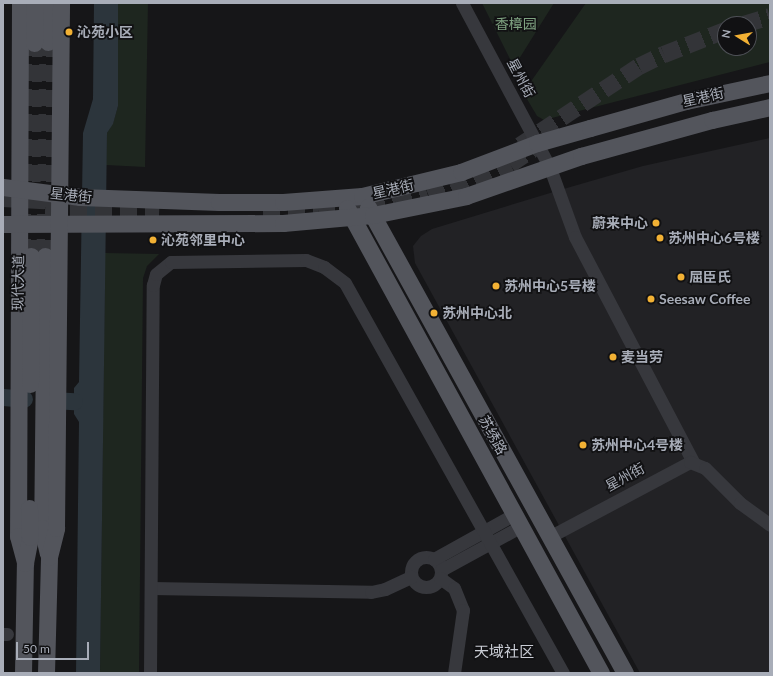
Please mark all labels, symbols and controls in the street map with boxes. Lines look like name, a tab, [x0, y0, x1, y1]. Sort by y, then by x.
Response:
park label: 香樟园	[495, 16, 537, 32]
north arrow	[717, 16, 757, 56]
place label: 沁苑小区	[77, 24, 133, 40]
marker: 沁苑小区	[64, 27, 74, 37]
text: N	[719, 28, 733, 39]
street label: 星州街	[504, 56, 538, 100]
street label: 星港街	[681, 84, 725, 110]
street label: 星港街	[371, 176, 415, 202]
street label: 星港街	[49, 184, 93, 206]
place label: 蔚来中心	[592, 215, 648, 231]
marker: 蔚来中心	[651, 218, 661, 228]
place label: 苏州中心6号楼	[668, 230, 760, 246]
place label: 沁苑邻里中心	[161, 232, 245, 248]
marker: 苏州中心6号楼	[655, 233, 665, 243]
marker: 沁苑邻里中心	[148, 235, 158, 245]
street label: 现代大道	[9, 255, 27, 311]
place label: 屈臣氏	[689, 269, 731, 285]
marker: 屈臣氏	[676, 272, 686, 282]
place label: 苏州中心5号楼	[504, 278, 596, 294]
marker: 苏州中心5号楼	[491, 281, 501, 291]
place label: Seesaw Coffee	[659, 291, 751, 307]
marker: Seesaw Coffee	[646, 294, 656, 304]
place label: 苏州中心北	[442, 305, 512, 321]
marker: 苏州中心北	[429, 308, 439, 318]
place label: 麦当劳	[621, 349, 663, 365]
marker: 麦当劳	[608, 352, 618, 362]
street label: 苏绣路	[475, 413, 511, 457]
place label: 苏州中心4号楼	[591, 437, 683, 453]
marker: 苏州中心4号楼	[578, 440, 588, 450]
street label: 星州街	[603, 459, 647, 495]
scale bar	[18, 634, 91, 660]
text: 50 m	[23, 641, 50, 656]
district label: 天域社区	[474, 643, 534, 661]

